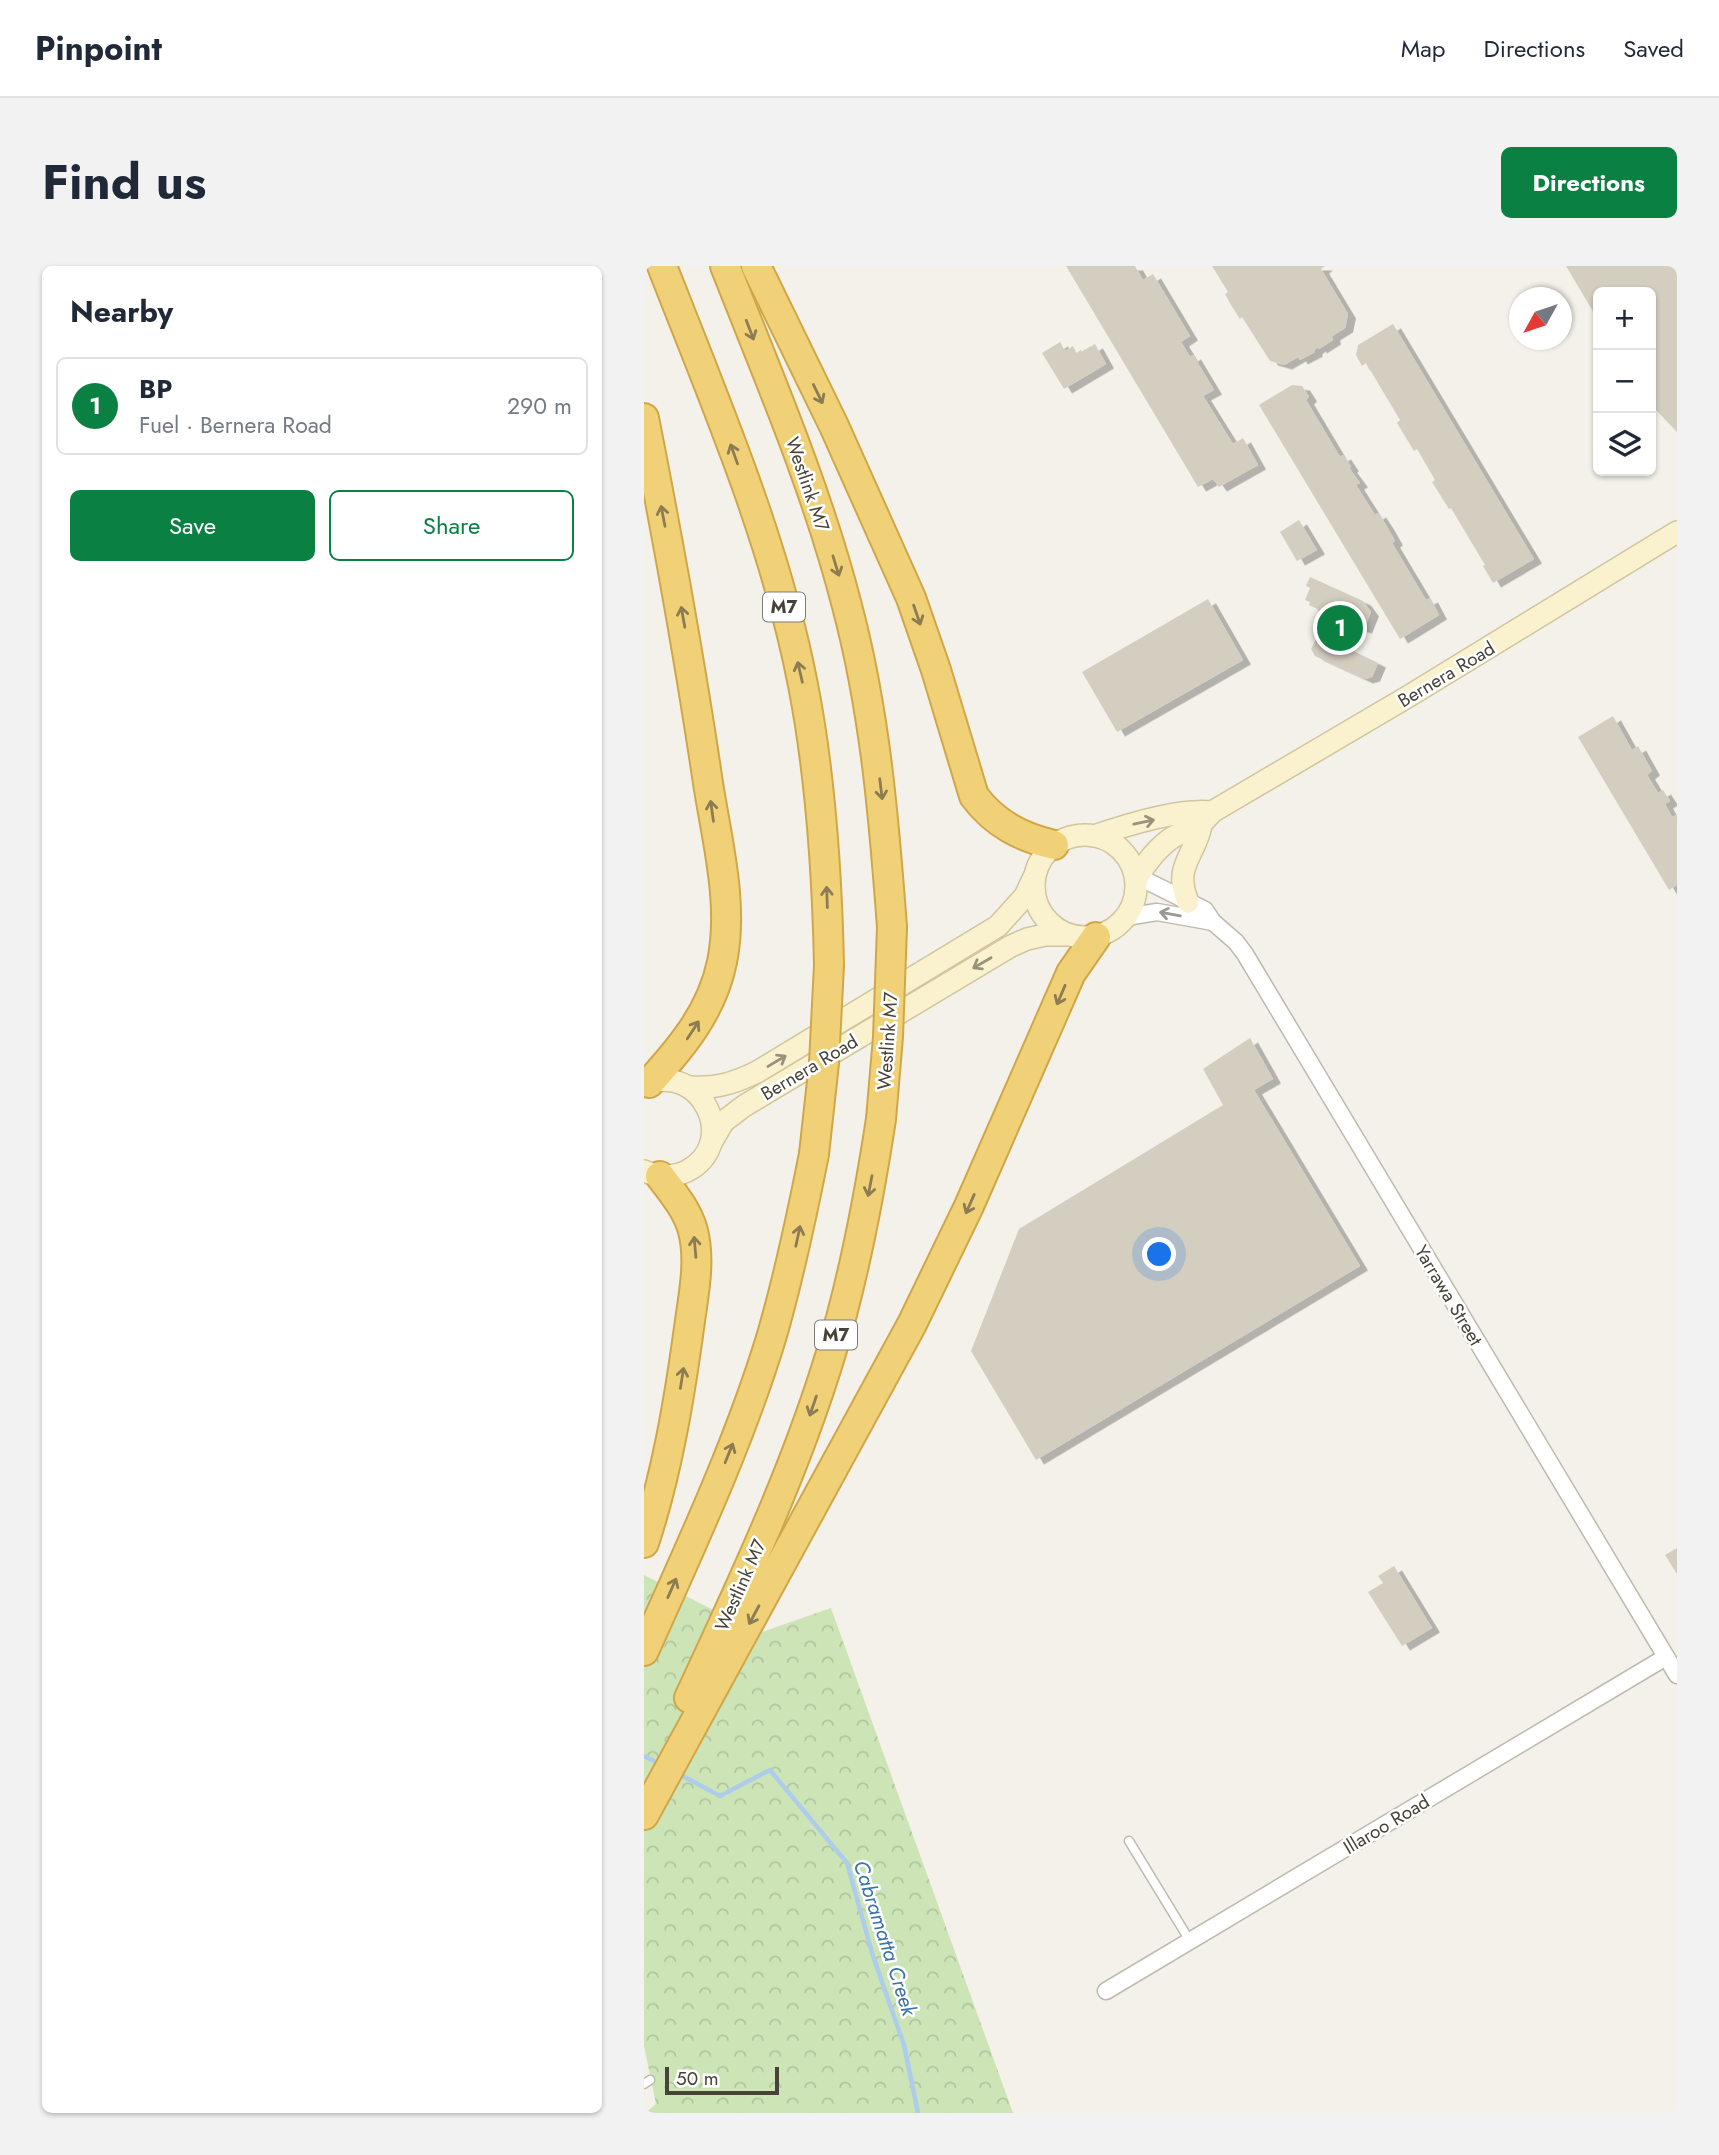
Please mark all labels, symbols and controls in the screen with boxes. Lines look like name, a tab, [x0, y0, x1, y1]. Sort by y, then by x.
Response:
text: Pinpoint	[35, 25, 162, 72]
text: Map	[1401, 31, 1446, 66]
text: Directions	[1484, 31, 1585, 66]
text: Saved	[1623, 31, 1684, 66]
text: Find us	[42, 147, 206, 217]
button: Directions	[1501, 147, 1677, 218]
north arrow	[1509, 287, 1572, 350]
map controls	[1593, 287, 1656, 476]
button: +	[1593, 287, 1656, 350]
text: Nearby	[70, 290, 173, 333]
one-way arrow	[745, 318, 758, 340]
button: −	[1593, 350, 1656, 413]
text: BP	[139, 370, 172, 408]
one-way arrow	[812, 382, 825, 404]
text: 1	[89, 389, 101, 423]
text: 290 m	[507, 389, 572, 423]
text: Fuel · Bernera Road	[139, 408, 332, 442]
button: layers	[1593, 413, 1656, 476]
street label: Westlink M7	[779, 433, 836, 535]
one-way arrow	[727, 443, 739, 465]
button: Save	[70, 490, 315, 561]
button: Share	[329, 490, 574, 561]
one-way arrow	[656, 505, 670, 528]
one-way arrow	[830, 555, 843, 577]
road number: M7	[763, 592, 805, 622]
pin: 1	[1317, 602, 1363, 654]
one-way arrow	[912, 604, 924, 626]
one-way arrow	[675, 606, 689, 629]
street label: Bernera Road	[1393, 635, 1500, 714]
one-way arrow	[792, 661, 805, 683]
one-way arrow	[874, 777, 887, 800]
one-way arrow	[705, 800, 718, 823]
one-way arrow	[1132, 814, 1155, 828]
one-way arrow	[821, 886, 834, 909]
one-way arrow	[1159, 907, 1182, 920]
one-way arrow	[973, 956, 993, 970]
one-way arrow	[1054, 984, 1067, 1005]
street label: Westlink M7	[871, 991, 904, 1091]
one-way arrow	[686, 1021, 700, 1041]
street label: Bernera Road	[756, 1028, 863, 1107]
one-way arrow	[766, 1053, 786, 1067]
one-way arrow	[863, 1174, 876, 1197]
one-way arrow	[963, 1193, 976, 1214]
one-way arrow	[791, 1225, 805, 1248]
one-way arrow	[688, 1237, 701, 1259]
your location	[1142, 1237, 1176, 1271]
street label: Yarrawa Street	[1408, 1240, 1489, 1351]
road number: M7	[815, 1320, 857, 1350]
one-way arrow	[676, 1367, 689, 1390]
one-way arrow	[806, 1395, 819, 1417]
one-way arrow	[724, 1443, 737, 1464]
street label: Westlink M7	[708, 1535, 773, 1635]
one-way arrow	[666, 1578, 679, 1600]
one-way arrow	[746, 1604, 760, 1625]
street label: Illaroo Road	[1338, 1788, 1434, 1861]
water label: Cabramatta Creek	[846, 1857, 925, 2020]
scale bar	[665, 2064, 779, 2096]
text: 50 m	[676, 2065, 719, 2092]

